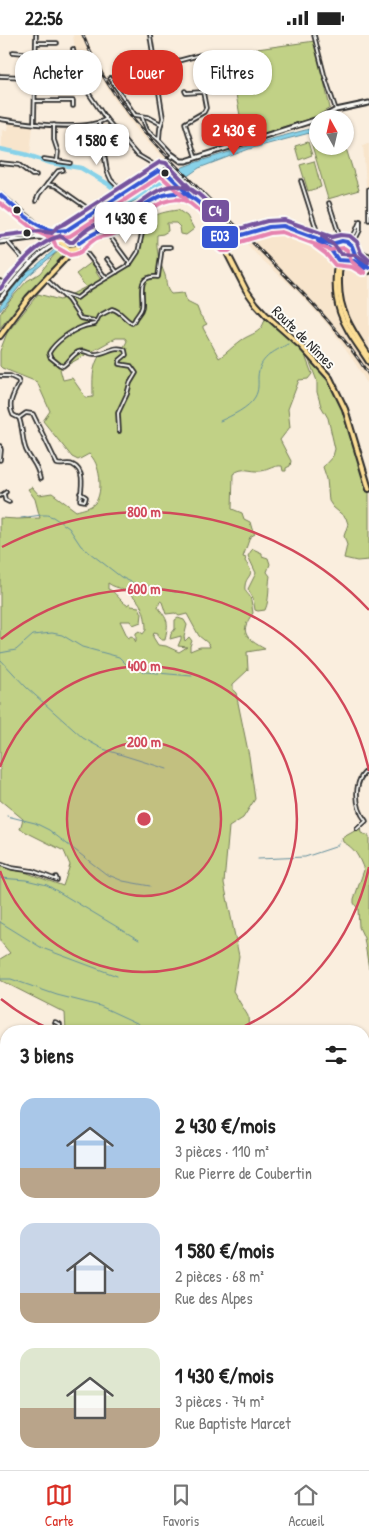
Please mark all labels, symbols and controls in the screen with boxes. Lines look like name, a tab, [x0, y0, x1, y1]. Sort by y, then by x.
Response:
text: 22:56	[25, 5, 63, 31]
chip: Acheter	[15, 50, 102, 95]
chip: Louer	[112, 50, 183, 95]
chip: Filtres	[193, 50, 272, 95]
north arrow	[309, 110, 354, 155]
map controls	[309, 110, 354, 155]
pin: 2 430 €	[188, 113, 280, 156]
text: 2 430 €	[213, 119, 255, 141]
pin: 1 580 €	[51, 123, 143, 166]
text: 1 580 €	[76, 129, 118, 151]
unlabelled marker	[160, 168, 170, 178]
line badge: C4	[201, 199, 230, 223]
pin: 1 430 €	[80, 201, 172, 244]
text: C4	[209, 201, 222, 220]
unlabelled marker	[12, 205, 22, 215]
text: 1 430 €	[105, 207, 147, 229]
line badge: E03	[201, 225, 239, 249]
text: E03	[211, 226, 230, 245]
unlabelled marker	[22, 228, 32, 238]
street label: Route de Nîmes	[268, 301, 341, 374]
text: 800 m	[127, 501, 161, 522]
text: 600 m	[127, 578, 161, 599]
text: 400 m	[128, 655, 160, 676]
text: 200 m	[127, 731, 161, 752]
centre of rings	[135, 810, 153, 828]
text: 3 biens	[20, 1041, 74, 1070]
icon: filters	[322, 1041, 350, 1069]
text: 2 430 €/mois	[175, 1111, 276, 1140]
icon: home	[60, 1118, 120, 1178]
text: 3 pièces · 110 m²	[175, 1140, 269, 1162]
text: Rue Pierre de Coubertin	[175, 1162, 312, 1184]
text: 1 580 €/mois	[175, 1236, 274, 1265]
icon: home	[60, 1243, 120, 1303]
text: 2 pièces · 68 m²	[175, 1265, 264, 1287]
text: Rue des Alpes	[175, 1287, 253, 1309]
text: 1 430 €/mois	[175, 1361, 274, 1390]
icon: home	[60, 1368, 120, 1428]
text: 3 pièces · 74 m²	[175, 1390, 264, 1412]
text: Rue Baptiste Marcet	[175, 1412, 291, 1434]
tab: Carte	[45, 1481, 74, 1530]
tab: Favoris	[163, 1481, 199, 1530]
tab: Accueil	[289, 1481, 324, 1530]

